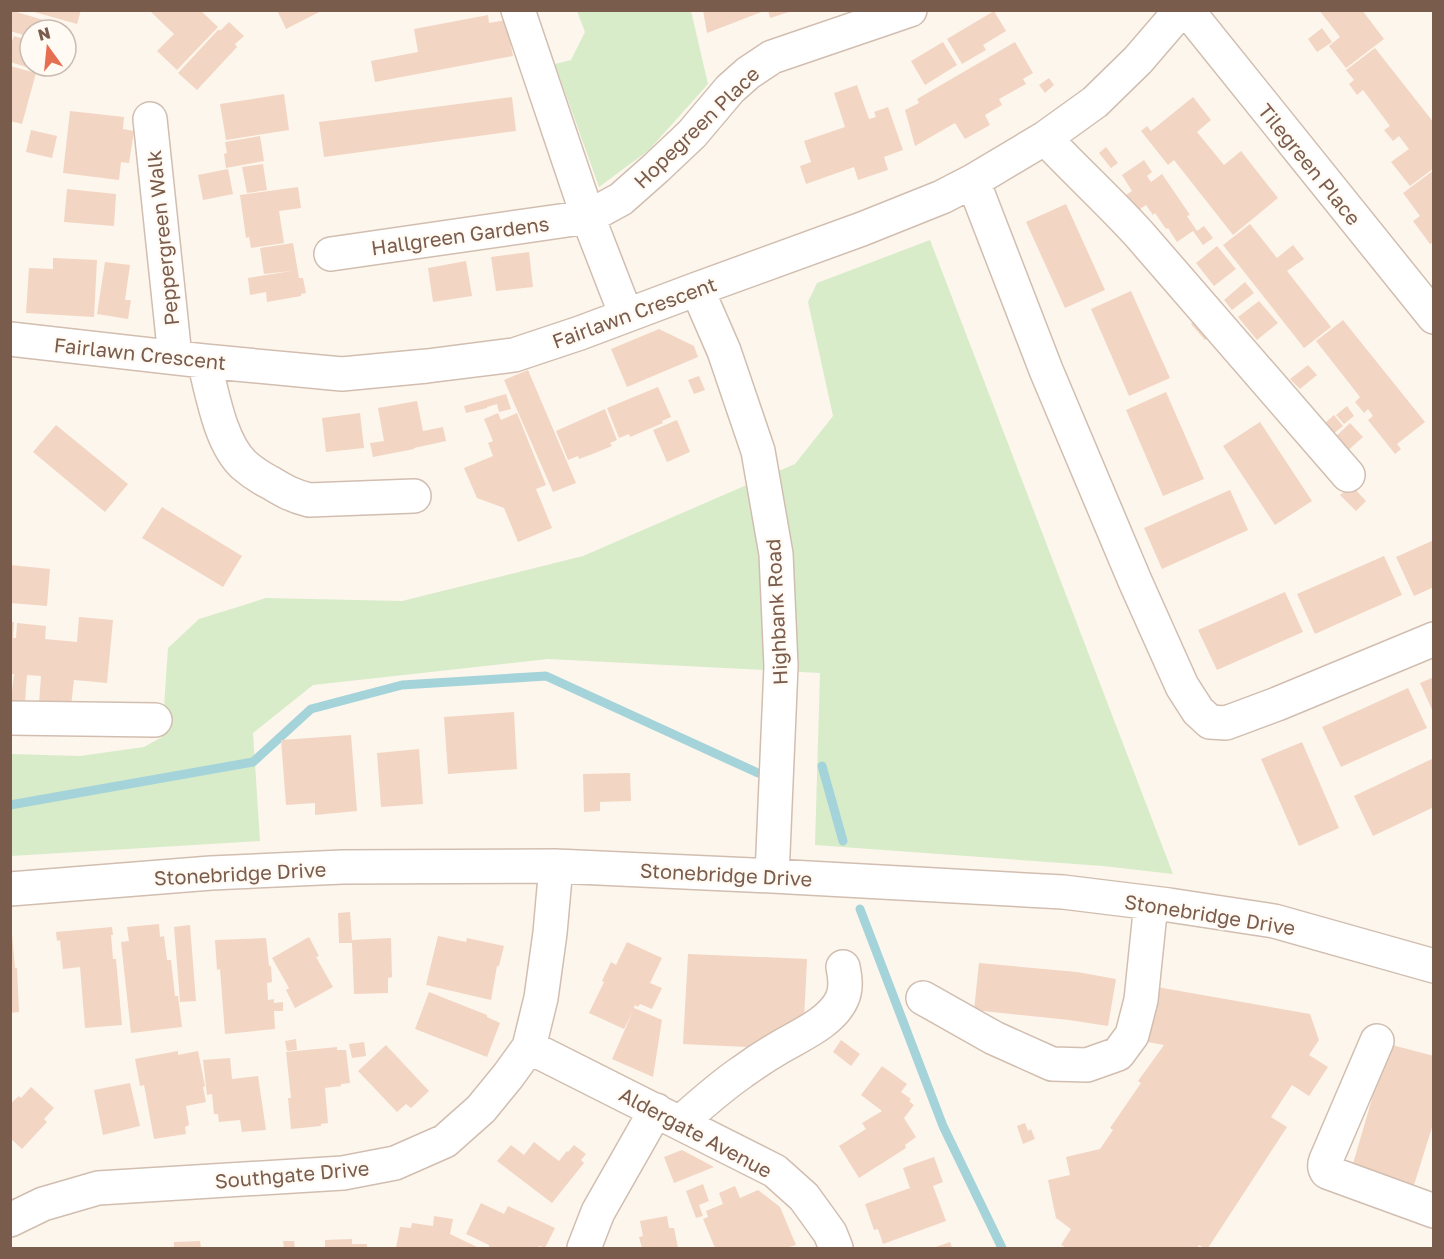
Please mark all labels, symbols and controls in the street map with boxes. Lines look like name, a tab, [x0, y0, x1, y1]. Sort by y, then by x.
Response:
north arrow	[18, 18, 78, 78]
text: N	[36, 22, 53, 45]
street label: Hopegreen Place	[628, 61, 764, 193]
street label: Tilegreen Place	[1254, 98, 1366, 230]
street label: Peppergreen Walk	[141, 149, 183, 327]
street label: Hallgreen Gardens	[370, 211, 550, 259]
street label: Fairlawn Crescent	[549, 271, 719, 353]
street label: Fairlawn Crescent	[53, 332, 227, 374]
street label: Highbank Road	[760, 538, 792, 686]
street label: Stonebridge Drive	[153, 857, 327, 889]
street label: Stonebridge Drive	[639, 858, 813, 890]
street label: Stonebridge Drive	[1123, 889, 1297, 939]
street label: Aldergate Avenue	[616, 1082, 776, 1182]
street label: Southgate Drive	[214, 1155, 370, 1193]

